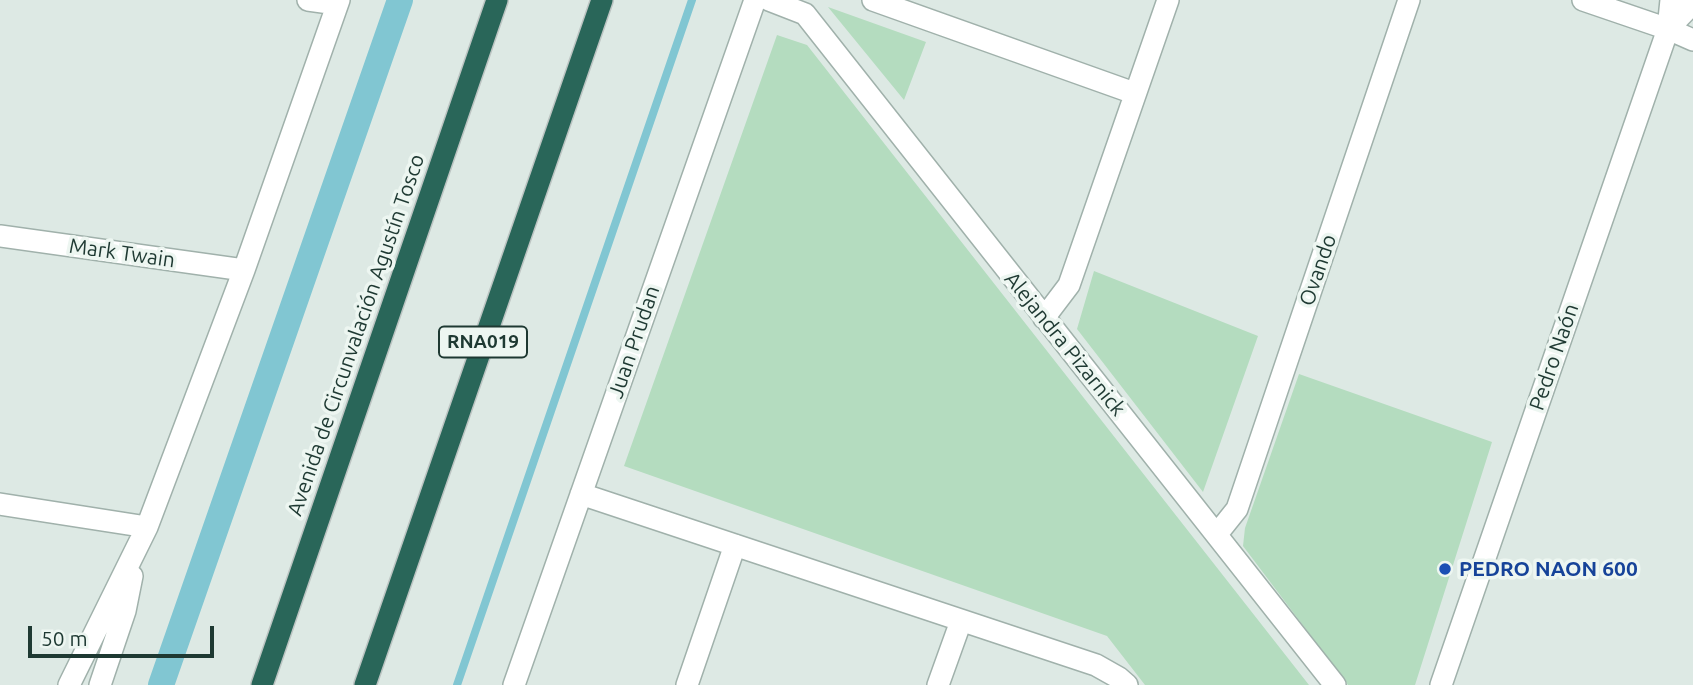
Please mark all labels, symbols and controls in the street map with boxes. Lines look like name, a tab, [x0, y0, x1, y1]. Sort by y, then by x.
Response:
street label: Avenida de Circunvalación Agustín Tosco	[282, 151, 430, 519]
street label: Ovando	[1294, 231, 1342, 309]
street label: Mark Twain	[67, 233, 177, 273]
street label: Alejandra Pizarnick	[999, 267, 1131, 421]
street label: Juan Prudan	[603, 282, 665, 402]
street label: Pedro Naón	[1524, 300, 1584, 414]
road number: RNA019	[439, 326, 527, 358]
place label: PEDRO NAON 600	[1459, 556, 1638, 582]
marker: PEDRO NAON 600	[1437, 561, 1453, 577]
scale bar	[32, 612, 217, 656]
text: 50 m	[41, 626, 88, 650]

